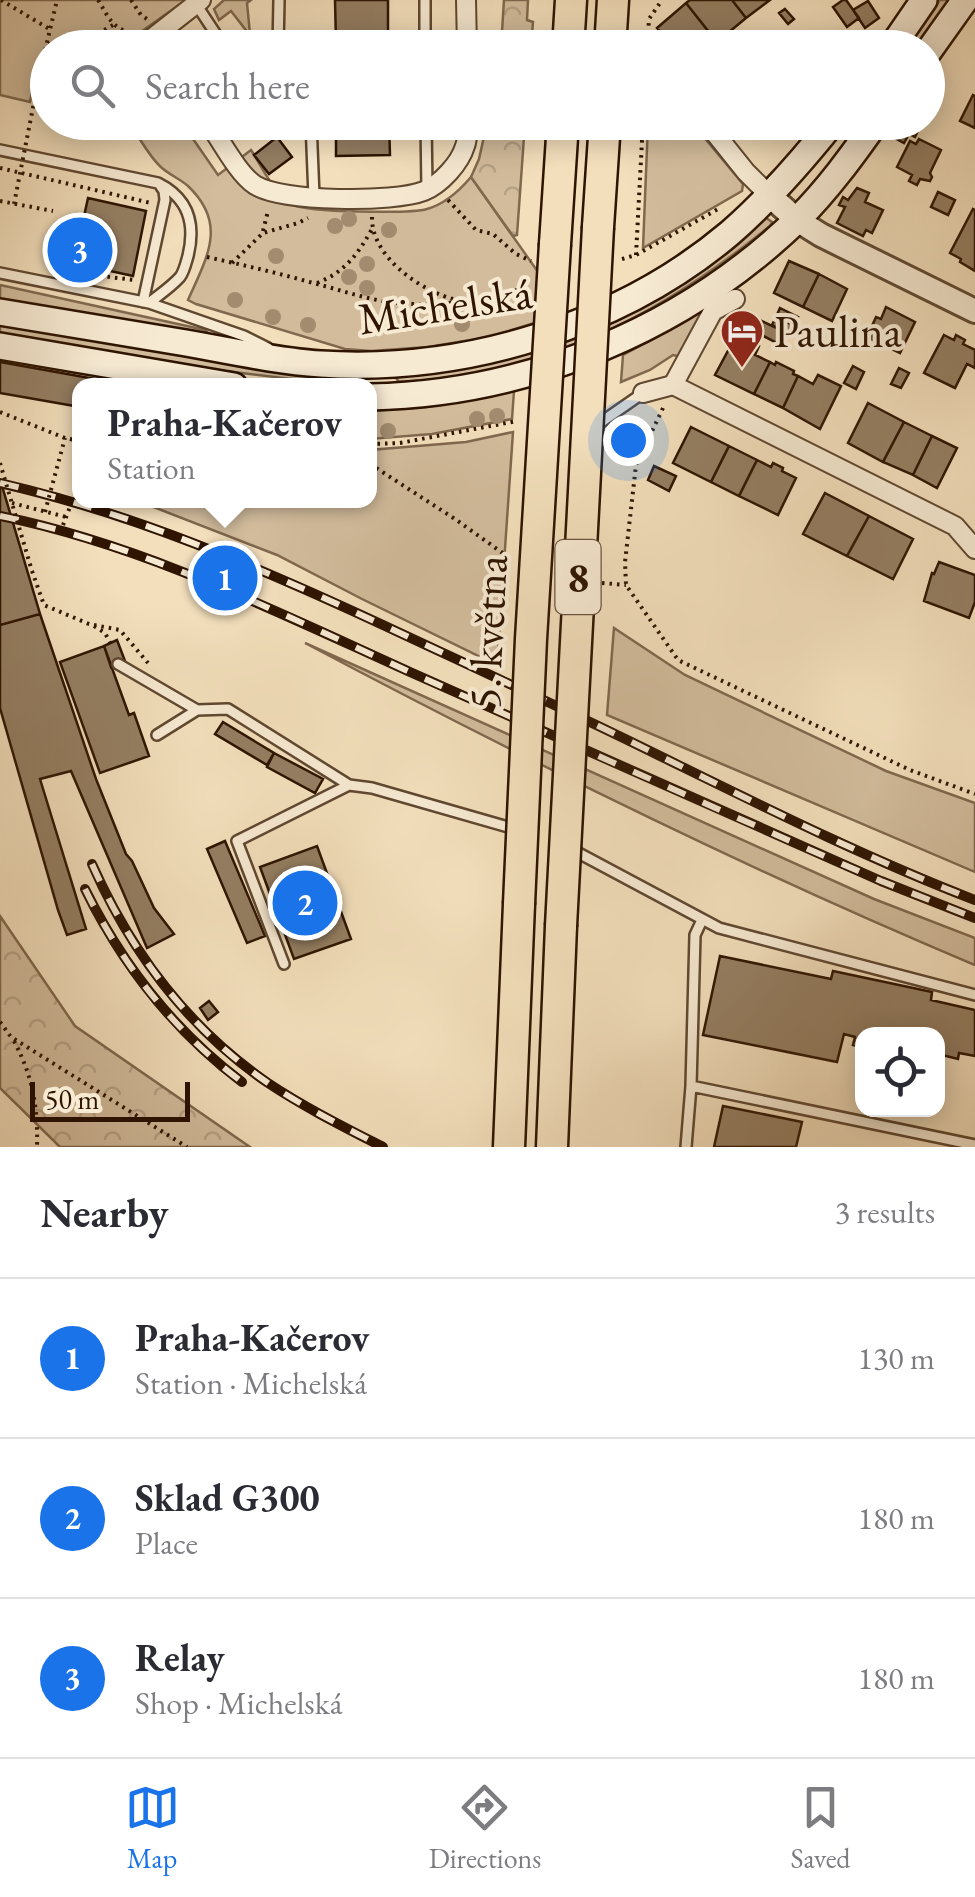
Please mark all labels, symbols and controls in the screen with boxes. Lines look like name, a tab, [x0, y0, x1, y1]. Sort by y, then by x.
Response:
search box	[30, 30, 945, 140]
icon: search	[65, 58, 120, 113]
text: Search here	[145, 61, 310, 110]
pin: 3	[48, 212, 112, 288]
street label: Michelská	[354, 263, 536, 347]
place label: Paulina	[774, 302, 902, 360]
hotel icon: Paulina	[719, 308, 765, 369]
popup	[72, 378, 377, 508]
text: Praha-Kačerov	[107, 398, 342, 447]
your location	[603, 415, 654, 466]
text: Station	[107, 447, 196, 489]
pin: 1	[192, 540, 258, 616]
road number: 8	[556, 540, 600, 614]
street label: 5. května	[454, 554, 520, 710]
pin: 2	[272, 866, 338, 940]
map controls	[855, 1027, 945, 1117]
button: locate	[855, 1027, 945, 1117]
scale bar	[30, 1077, 190, 1122]
text: 50 m	[45, 1081, 99, 1117]
text: Nearby	[40, 1185, 169, 1240]
text: 3 results	[835, 1191, 935, 1233]
text: Praha-Kačerov	[135, 1313, 369, 1362]
text: 1	[64, 1337, 81, 1379]
text: 130 m	[858, 1337, 935, 1379]
text: Station · Michelská	[135, 1362, 367, 1404]
text: Sklad G300	[135, 1473, 320, 1522]
text: 2	[64, 1497, 81, 1539]
text: 180 m	[858, 1497, 935, 1539]
text: Place	[135, 1522, 198, 1564]
text: Relay	[135, 1633, 224, 1682]
text: 3	[64, 1657, 81, 1699]
text: 180 m	[858, 1657, 935, 1699]
text: Shop · Michelská	[135, 1682, 342, 1724]
tab: Map	[125, 1780, 180, 1876]
tab: Directions	[429, 1780, 541, 1876]
tab: Saved	[790, 1780, 850, 1876]

